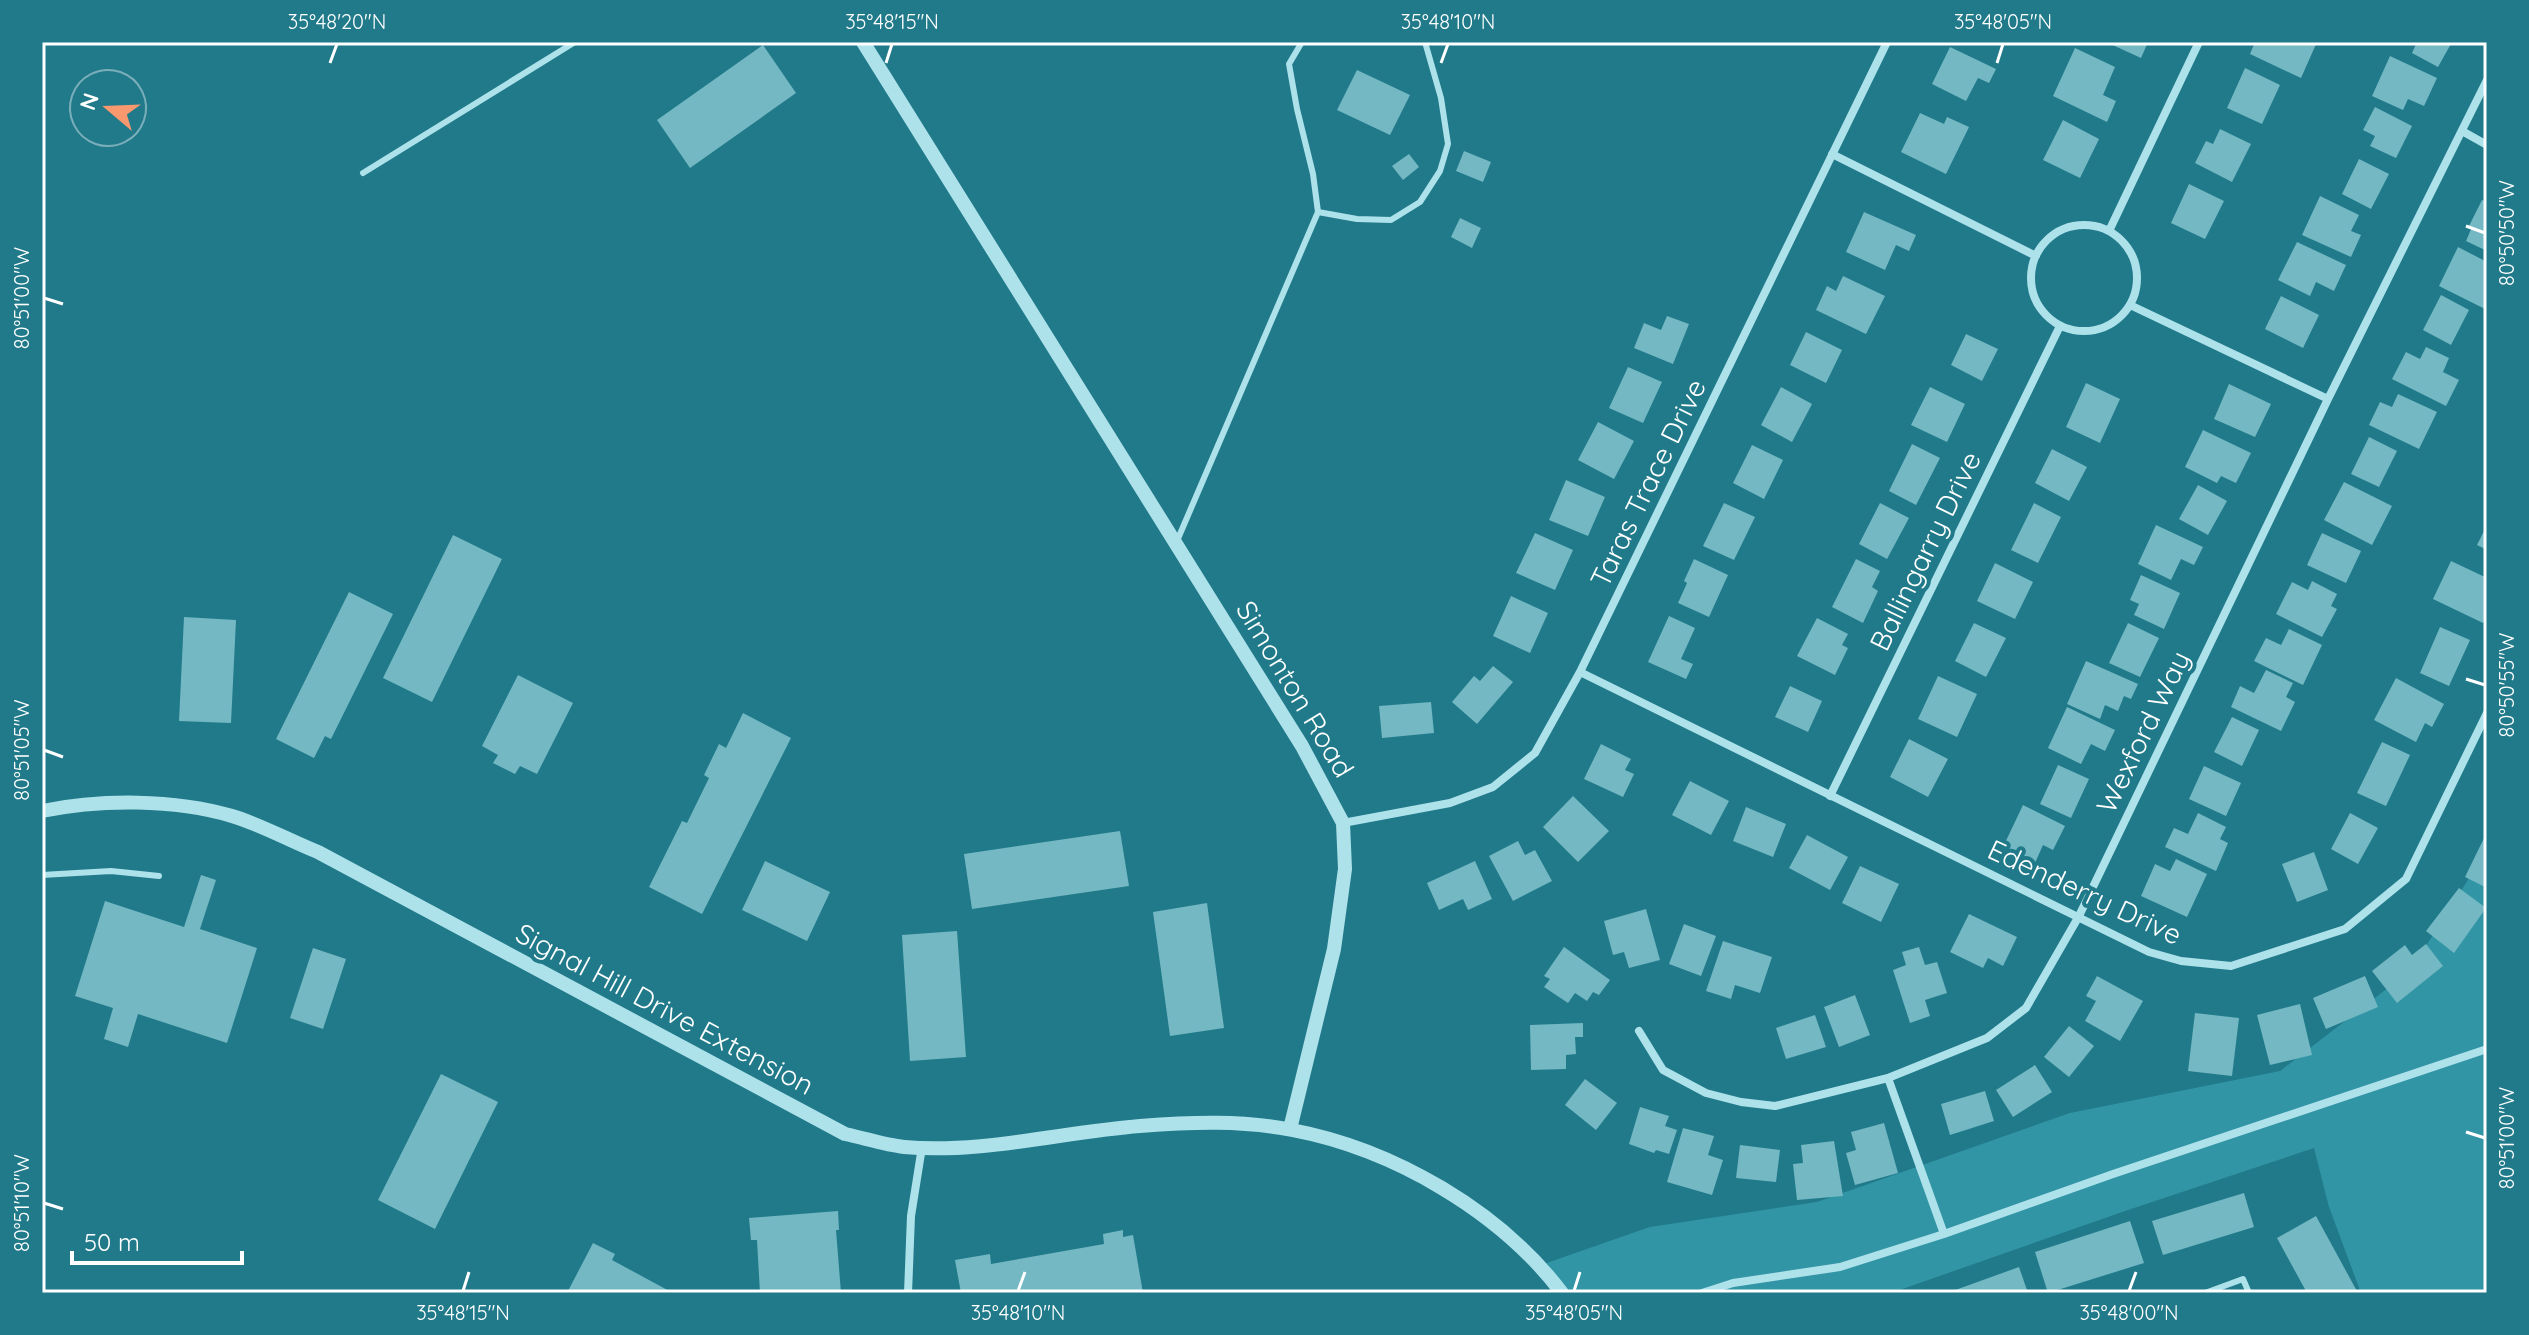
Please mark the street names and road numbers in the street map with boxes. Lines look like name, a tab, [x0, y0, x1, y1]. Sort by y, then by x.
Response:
street label: Taras Trace Drive	[1582, 373, 1713, 593]
street label: Ballingarry Drive	[1861, 446, 1988, 656]
street label: Simonton Road	[1229, 594, 1362, 783]
street label: Wexford Way	[2088, 645, 2197, 819]
street label: Edenderry Drive	[1983, 831, 2188, 952]
street label: Signal Hill Drive Extension	[510, 915, 820, 1102]

